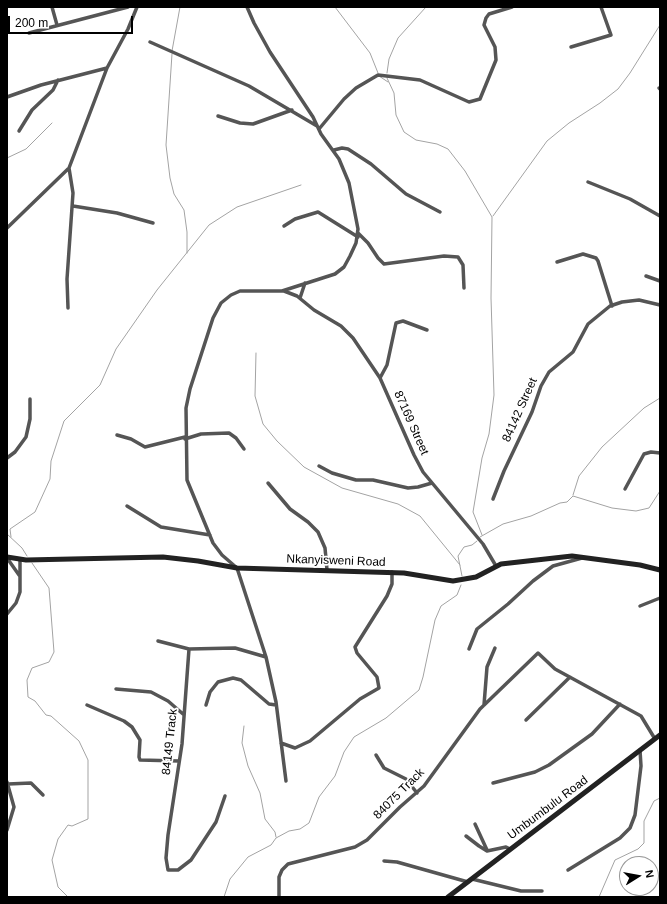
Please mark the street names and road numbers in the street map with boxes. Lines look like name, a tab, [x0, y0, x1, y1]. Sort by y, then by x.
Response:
street label: 84142 Street	[499, 376, 541, 444]
street label: 87169 Street	[390, 389, 432, 457]
street label: Nkanyisweni Road	[286, 552, 386, 570]
street label: 84149 Track	[159, 708, 181, 776]
street label: 84075 Track	[370, 765, 428, 823]
street label: Umbumbulu Road	[505, 773, 591, 843]

